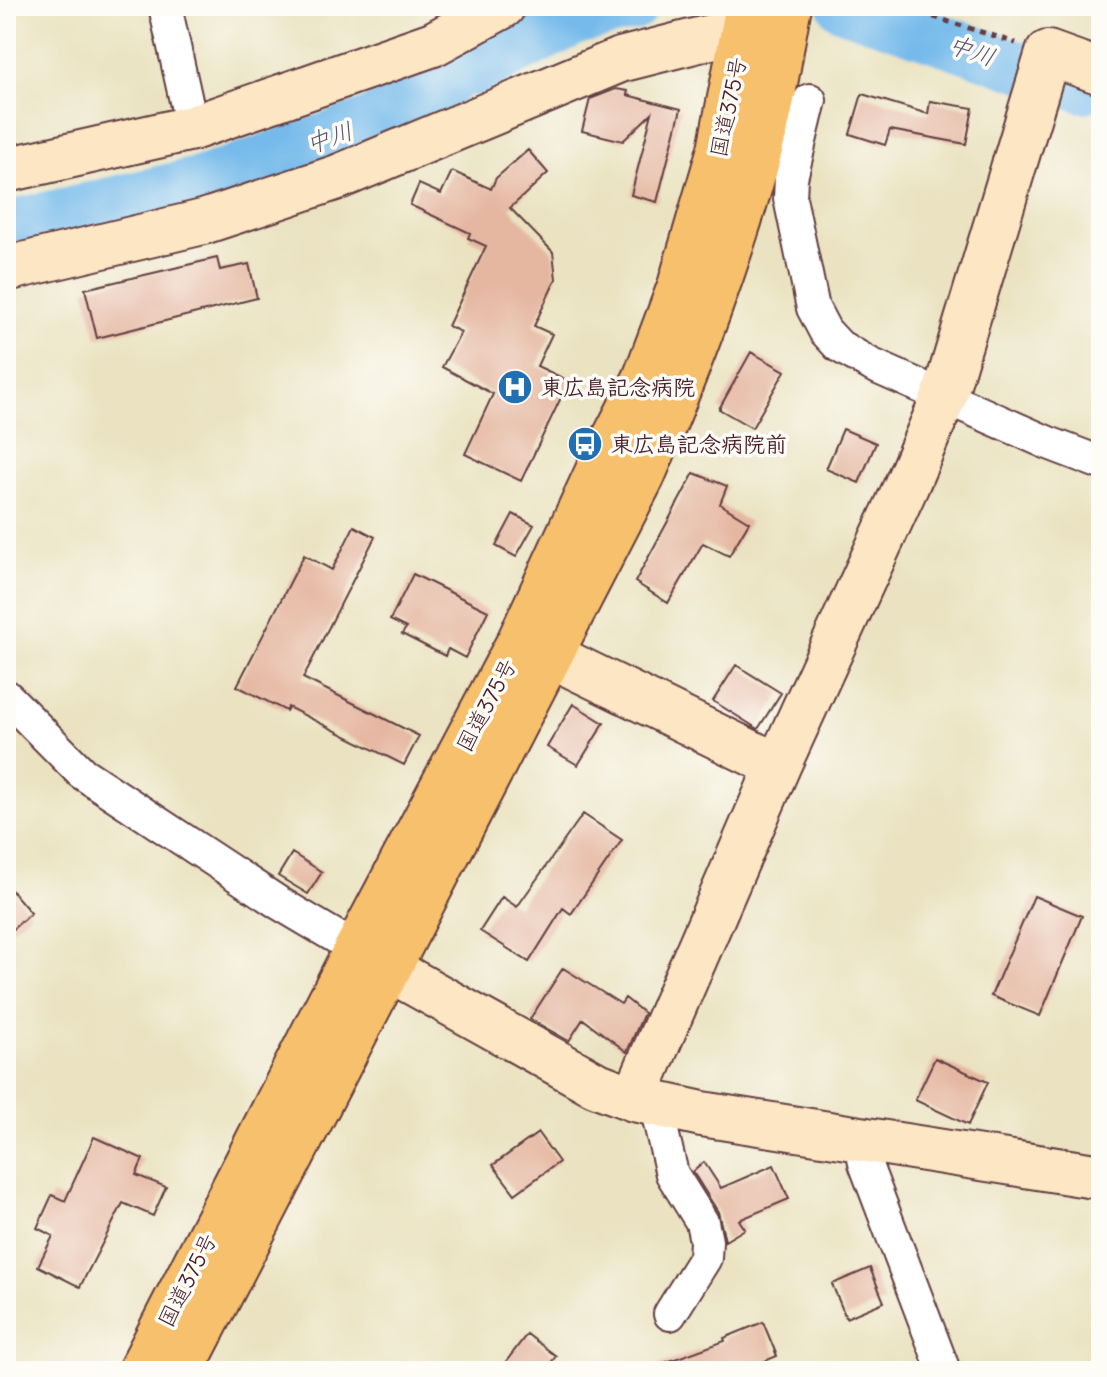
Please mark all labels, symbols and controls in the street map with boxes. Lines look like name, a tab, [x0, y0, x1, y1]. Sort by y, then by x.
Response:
water label: 中川	[944, 28, 1000, 72]
street label: 国道375号	[704, 54, 752, 160]
water label: 中川	[301, 115, 357, 159]
hospital icon: 東広島記念病院	[496, 368, 534, 406]
place label: 東広島記念病院	[541, 373, 695, 401]
bus stop icon: 東広島記念病院前	[566, 425, 604, 463]
place label: 東広島記念病院前	[611, 430, 787, 458]
street label: 国道375号	[450, 653, 522, 757]
street label: 国道375号	[151, 1228, 223, 1332]

